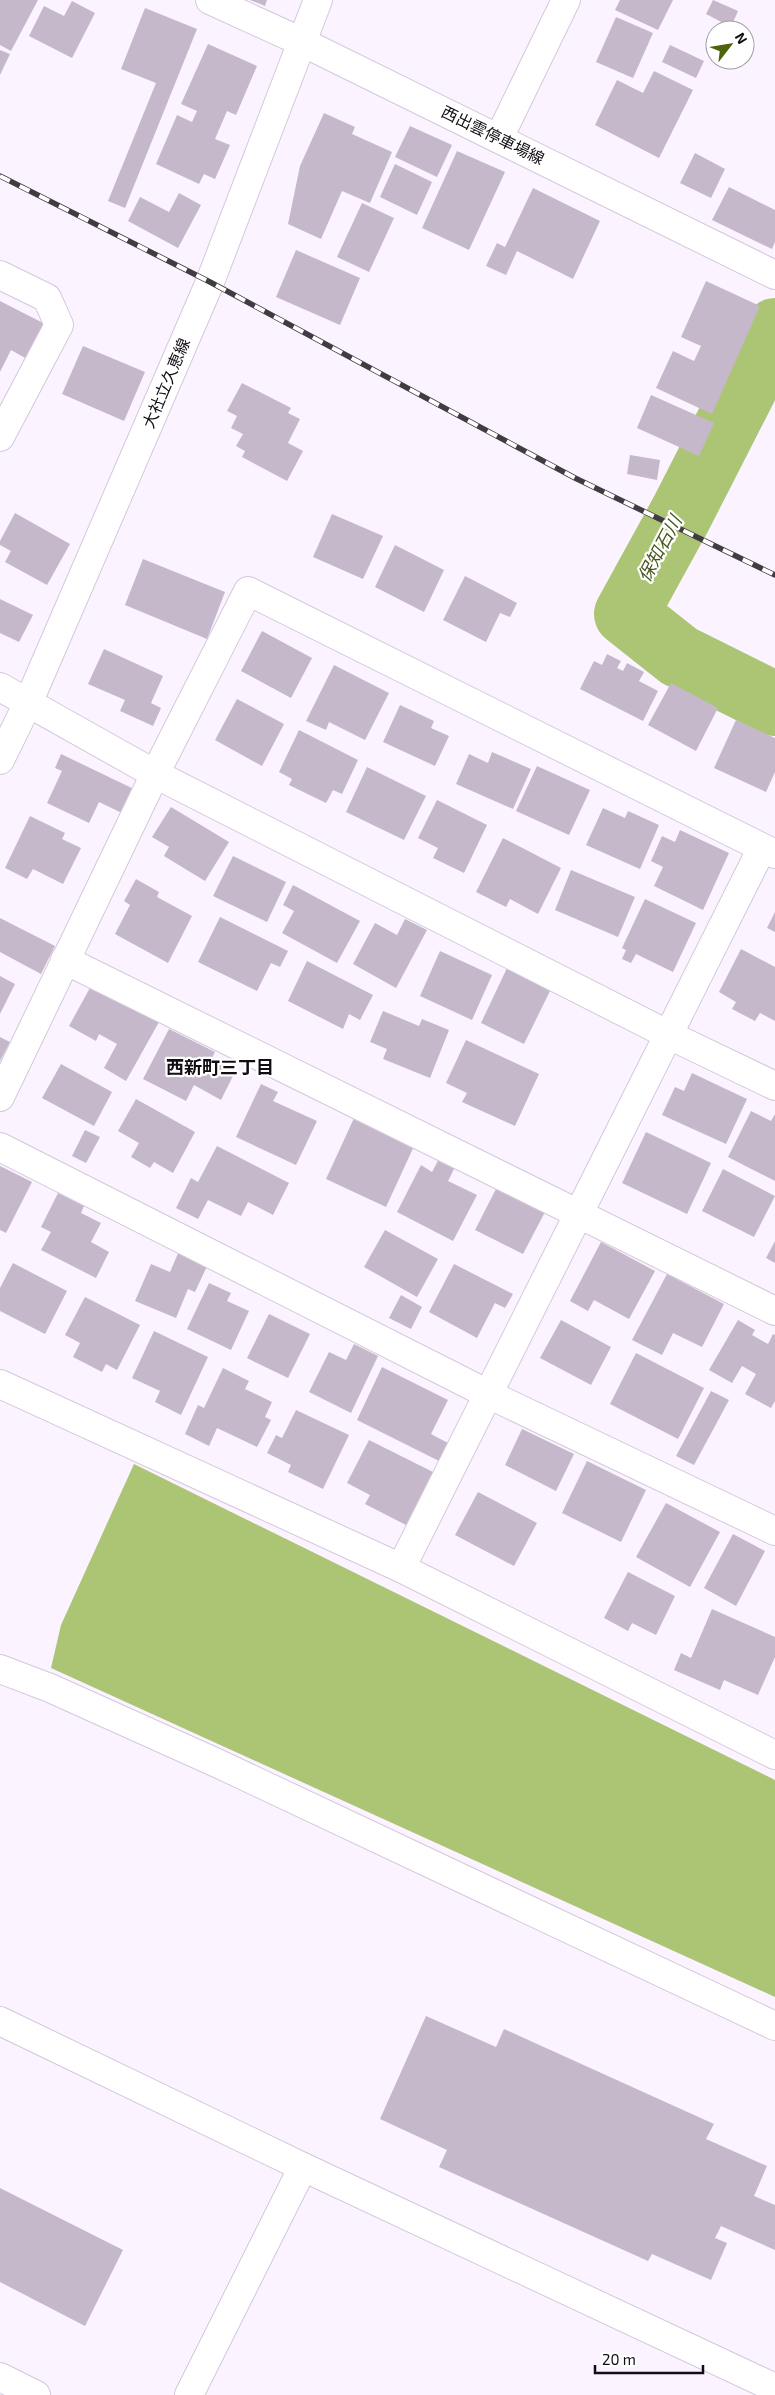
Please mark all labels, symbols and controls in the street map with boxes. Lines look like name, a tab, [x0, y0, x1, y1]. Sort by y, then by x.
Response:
north arrow	[705, 20, 755, 70]
text: N	[732, 29, 751, 47]
street label: 西出雲停車場線	[439, 101, 548, 168]
street label: 大社立久恵線	[138, 335, 193, 431]
water label: 保知石川	[633, 510, 687, 585]
district label: 西新町三丁目	[166, 1056, 274, 1078]
scale bar	[595, 2342, 702, 2374]
text: 20 m	[602, 2350, 636, 2368]

